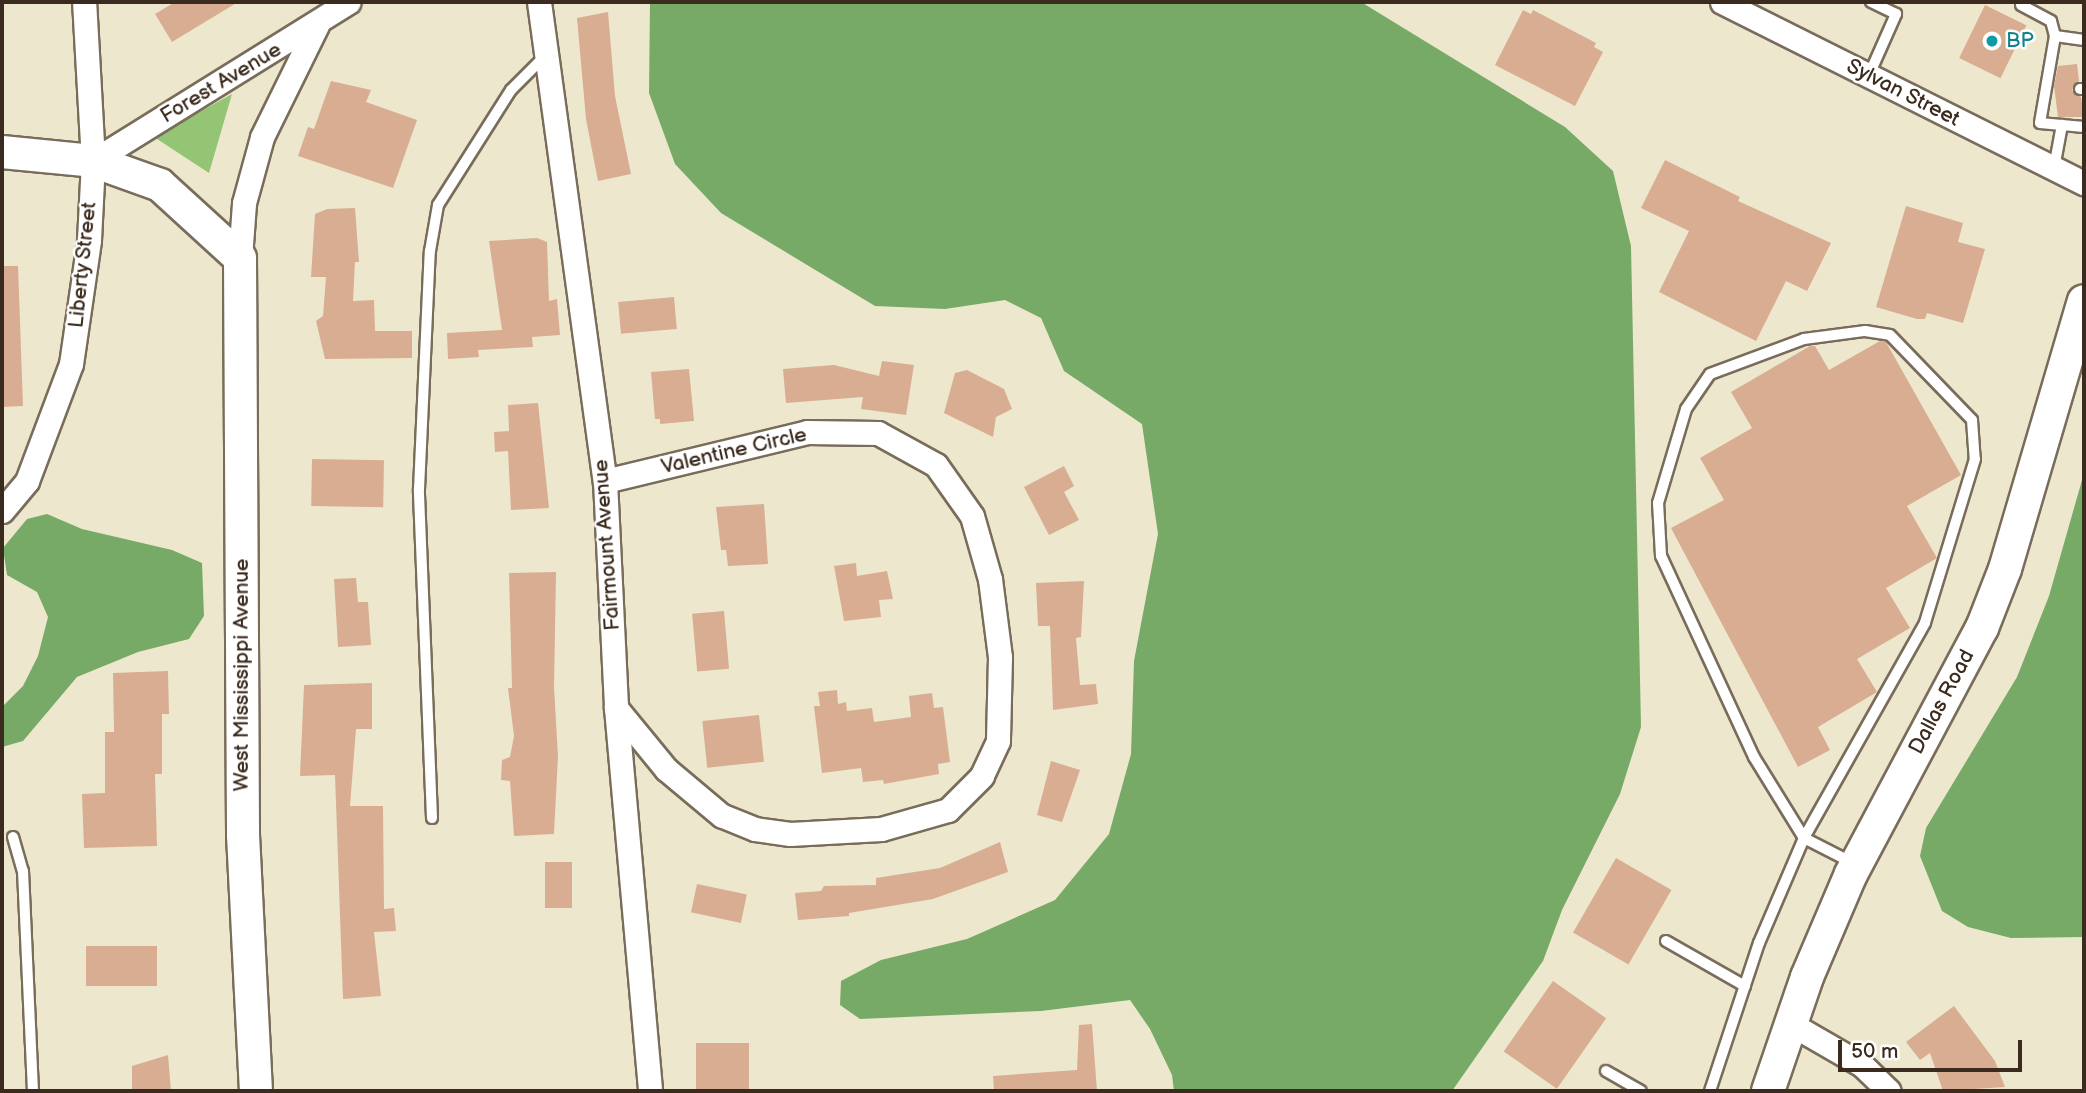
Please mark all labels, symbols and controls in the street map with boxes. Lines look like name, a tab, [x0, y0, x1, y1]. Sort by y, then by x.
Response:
place label: BP	[2006, 28, 2034, 54]
marker: BP	[1984, 33, 2000, 49]
street label: Forest Avenue	[156, 37, 286, 129]
street label: Sylvan Street	[1842, 54, 1964, 132]
street label: Liberty Street	[64, 200, 102, 330]
street label: Valentine Circle	[659, 422, 809, 480]
street label: Fairmount Avenue	[588, 459, 626, 631]
street label: West Mississippi Avenue	[229, 559, 255, 791]
street label: Dallas Road	[1904, 645, 1980, 759]
scale bar	[1841, 1026, 2025, 1070]
text: 50 m	[1851, 1039, 1898, 1064]

